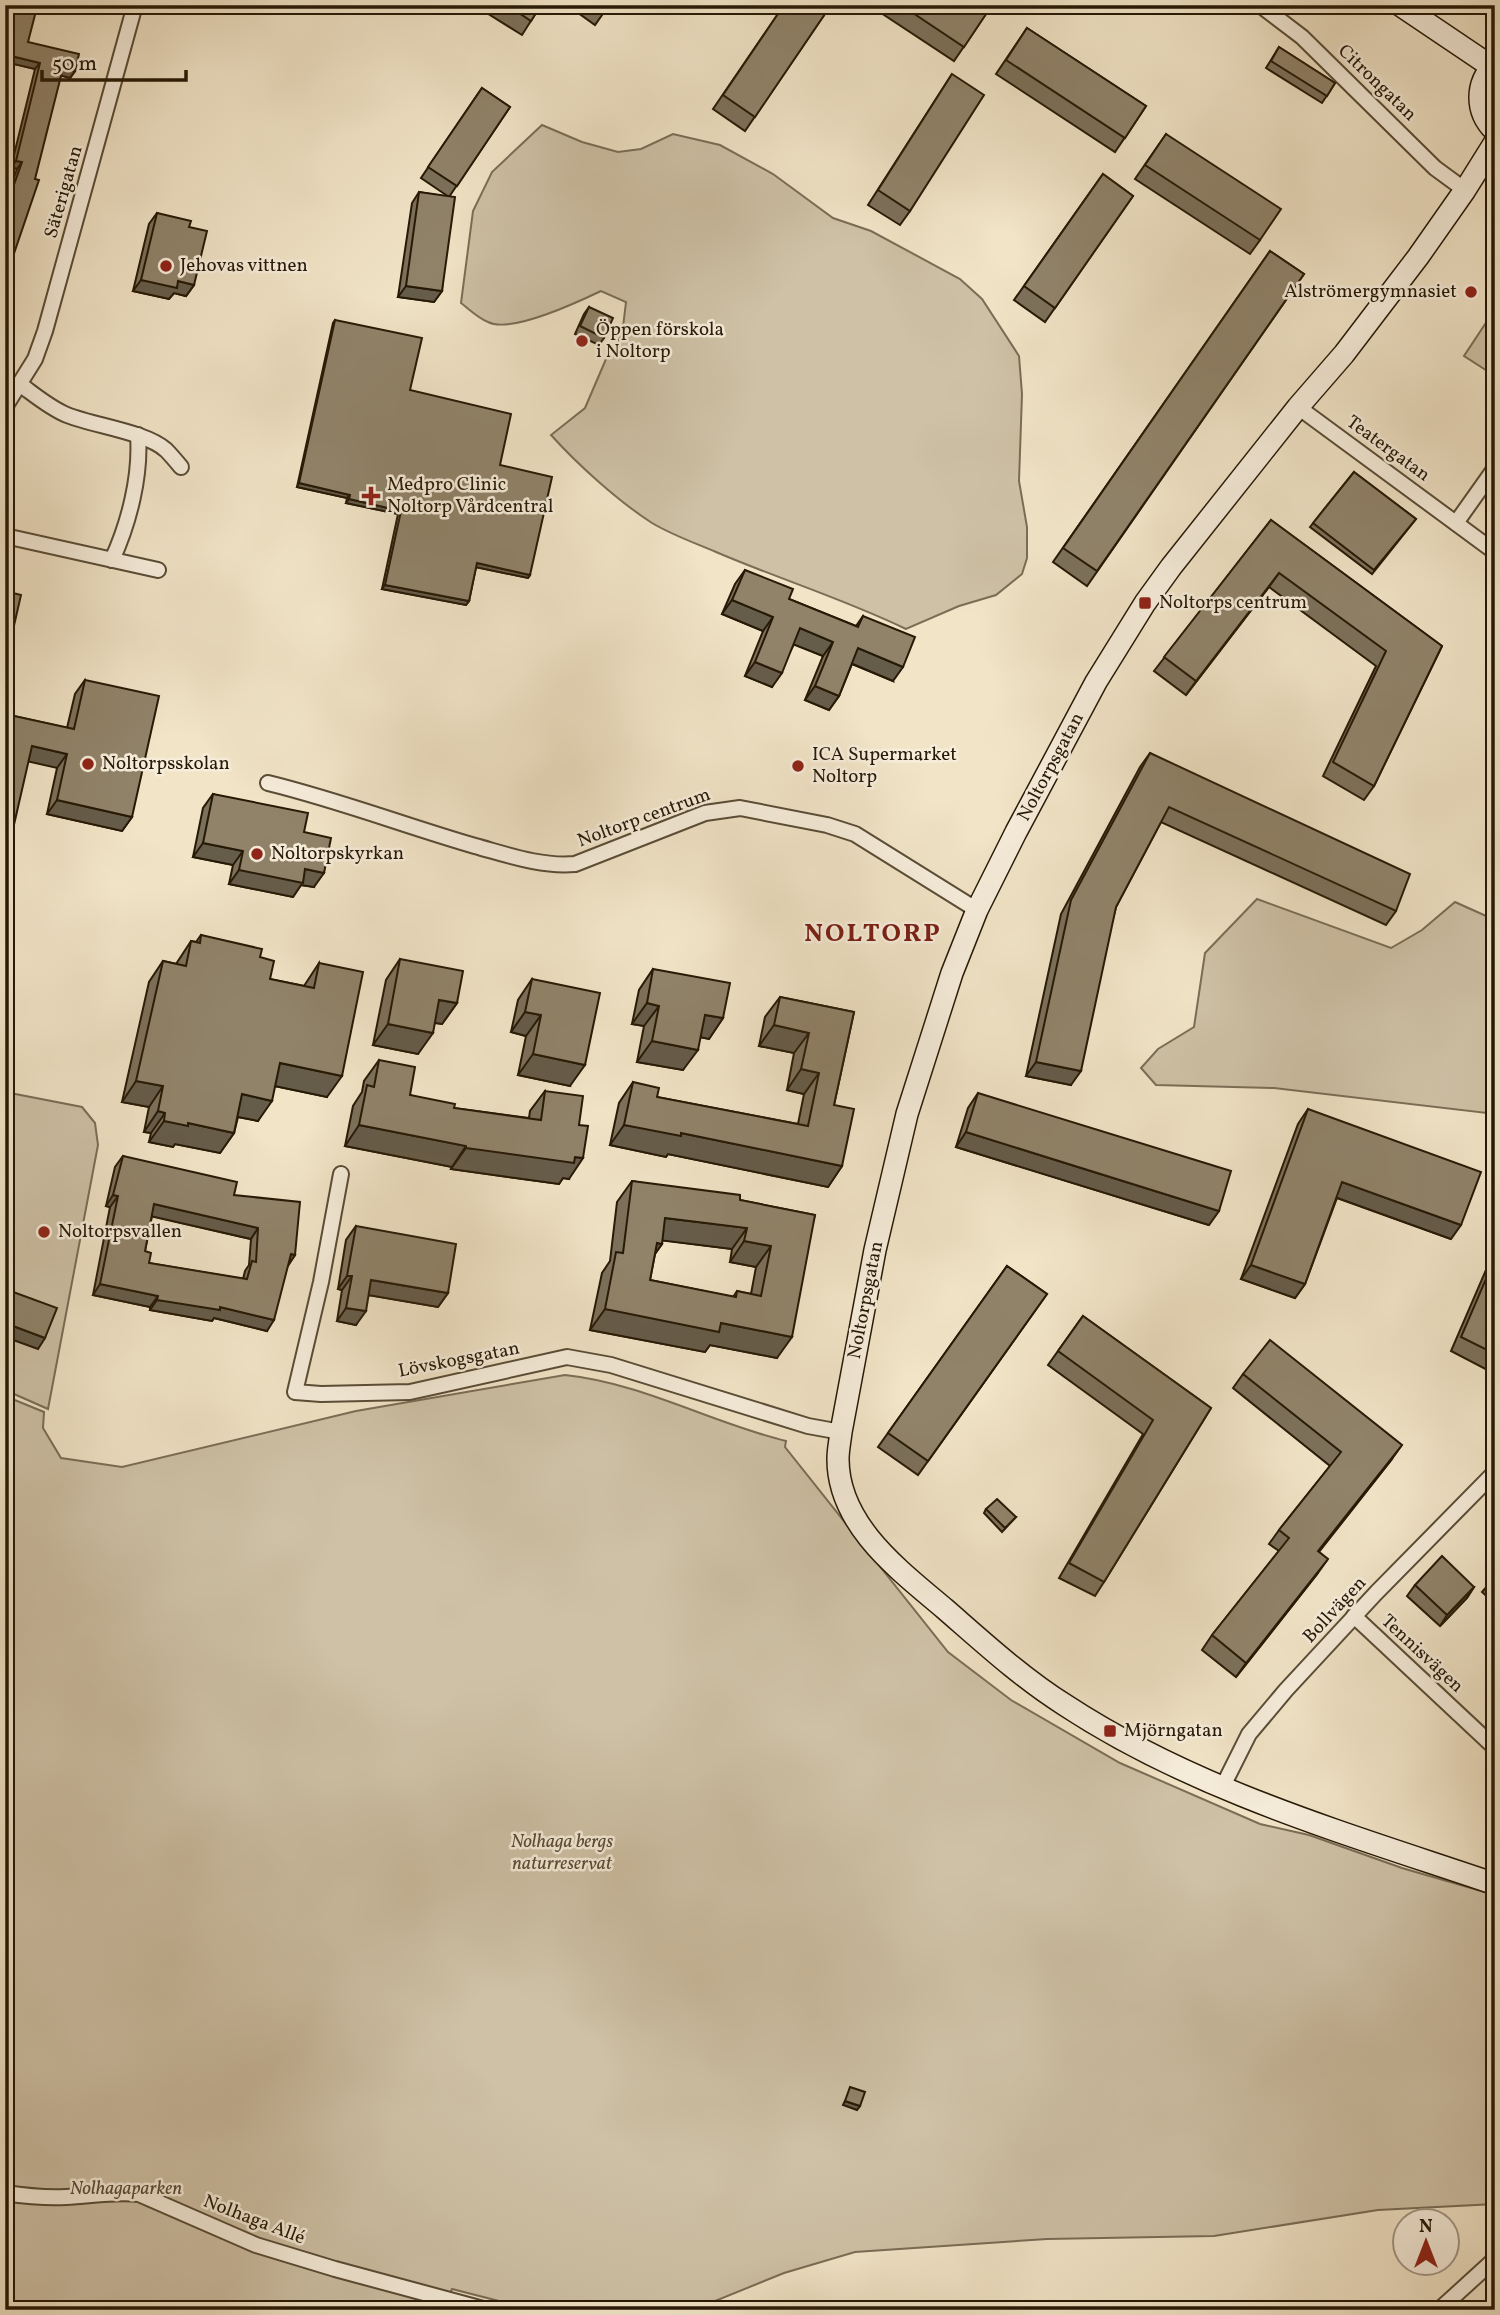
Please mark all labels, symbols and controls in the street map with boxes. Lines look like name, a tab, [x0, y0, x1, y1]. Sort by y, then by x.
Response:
scale bar	[42, 38, 186, 82]
street label: Citrongatan	[1332, 39, 1422, 127]
text: 50 m	[52, 50, 97, 79]
street label: Säterigatan	[38, 143, 90, 241]
place label: Jehovas vittnen	[180, 253, 308, 279]
marker: Jehovas vittnen	[158, 258, 174, 274]
place label: Alströmergymnasiet	[1284, 279, 1457, 305]
marker: Alströmergymnasiet	[1463, 284, 1479, 300]
place label: Öppen förskola i Noltorp	[596, 317, 724, 365]
marker: Öppen förskola i Noltorp	[574, 333, 590, 349]
street label: Teatergatan	[1341, 410, 1435, 488]
place label: Medpro Clinic Noltorp Vårdcentral	[387, 472, 554, 520]
marker: Medpro Clinic Noltorp Vårdcentral	[361, 486, 381, 506]
place label: Noltorps centrum	[1159, 590, 1307, 616]
marker: Noltorps centrum	[1137, 595, 1153, 611]
street label: Noltorpsgatan	[1011, 708, 1091, 826]
place label: ICA Supermarket Noltorp	[812, 742, 957, 790]
place label: Noltorpsskolan	[102, 751, 230, 777]
marker: Noltorpsskolan	[80, 756, 96, 772]
marker: ICA Supermarket Noltorp	[790, 758, 806, 774]
street label: Noltorp centrum	[574, 782, 714, 854]
place label: Noltorpskyrkan	[271, 841, 404, 867]
marker: Noltorpskyrkan	[249, 846, 265, 862]
district label: NOLTORP	[804, 916, 942, 952]
place label: Noltorpsvallen	[58, 1219, 182, 1245]
marker: Noltorpsvallen	[36, 1224, 52, 1240]
street label: Noltorpsgatan	[842, 1239, 890, 1361]
street label: Lövskogsgatan	[396, 1335, 522, 1385]
street label: Bollvägen	[1297, 1571, 1373, 1649]
street label: Tennisvägen	[1375, 1609, 1469, 1699]
place label: Mjörngatan	[1124, 1718, 1223, 1744]
marker: Mjörngatan	[1102, 1723, 1118, 1739]
park label: Nolhaga bergs naturreservat	[511, 1829, 613, 1877]
park label: Nolhagaparken	[70, 2176, 182, 2202]
street label: Nolhaga Allé	[199, 2189, 309, 2251]
north arrow	[1392, 2206, 1462, 2276]
text: N	[1419, 2214, 1433, 2240]

